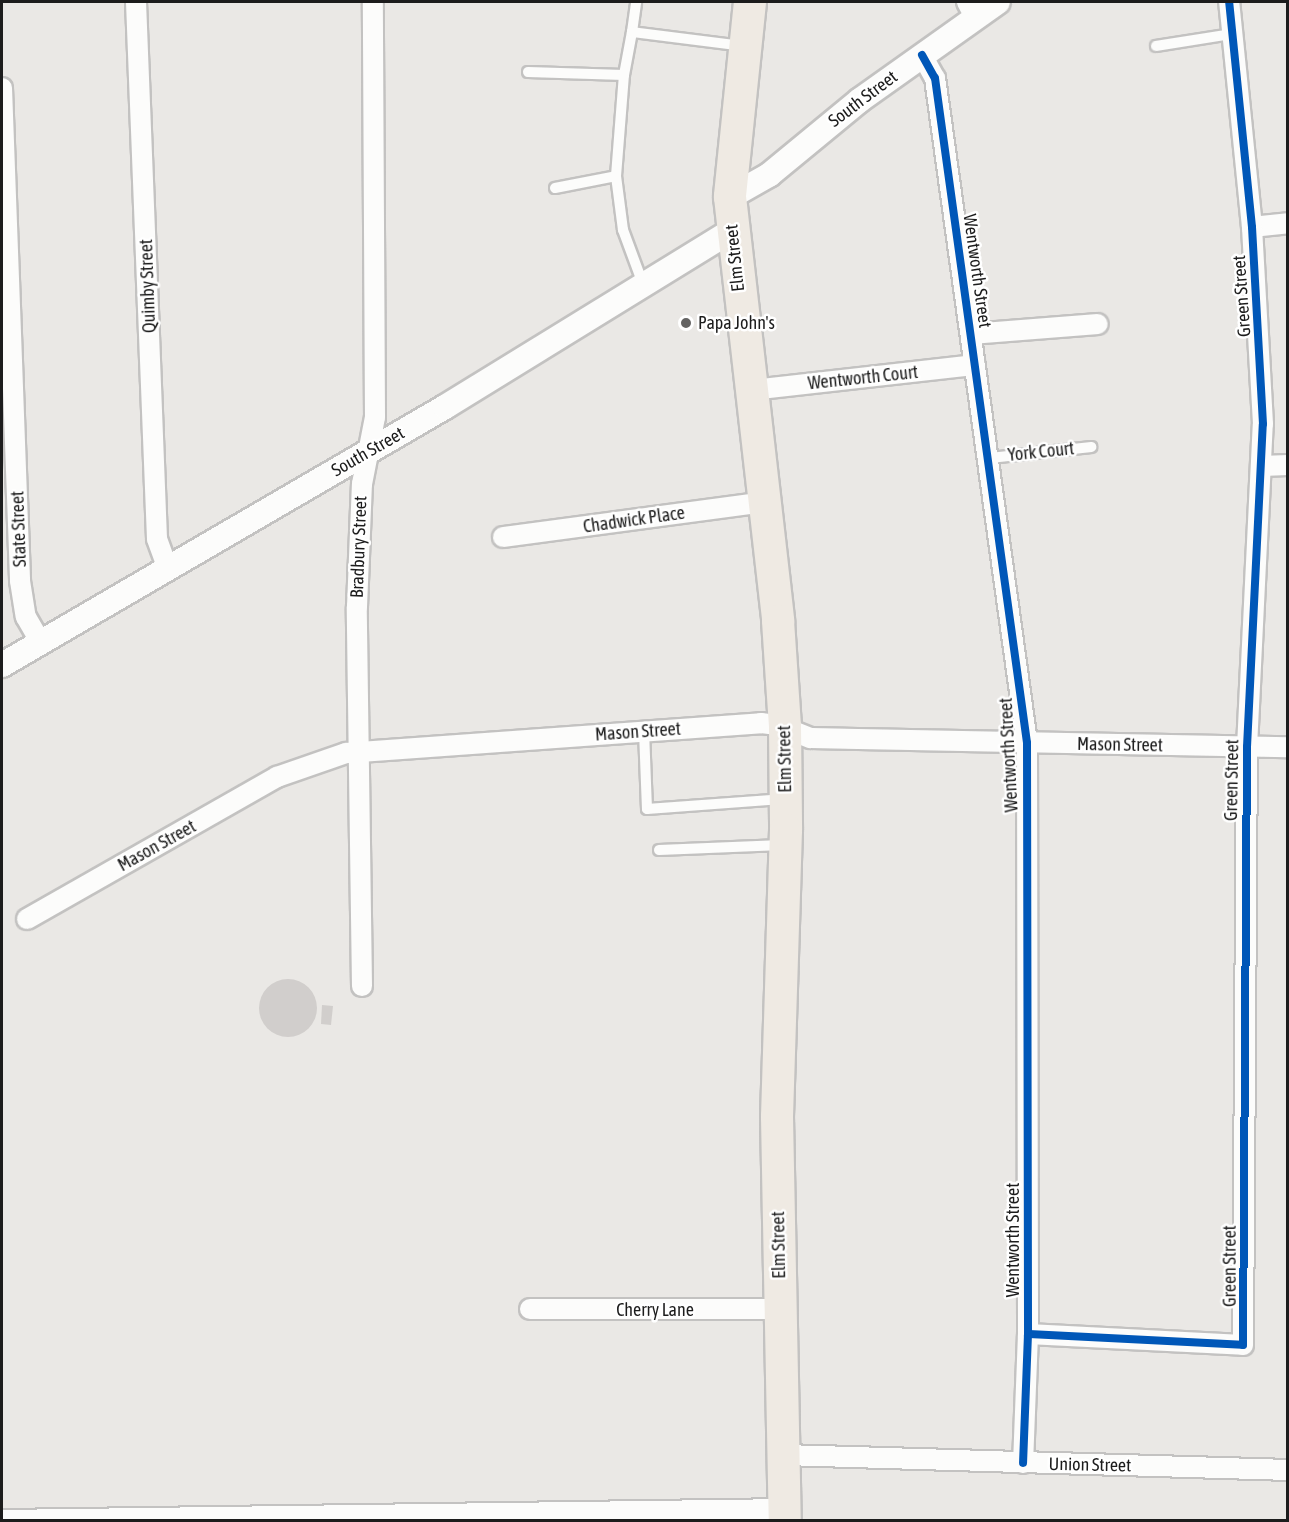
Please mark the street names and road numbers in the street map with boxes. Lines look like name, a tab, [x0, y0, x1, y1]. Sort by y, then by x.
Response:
street label: South Street	[824, 66, 902, 132]
street label: Wentworth Street	[958, 213, 996, 329]
street label: Elm Street	[721, 223, 749, 293]
street label: Quimby Street	[136, 239, 160, 333]
street label: Green Street	[1228, 254, 1256, 338]
street label: Wentworth Court	[807, 361, 919, 395]
street label: South Street	[328, 423, 408, 481]
street label: York Court	[1007, 438, 1075, 466]
street label: State Street	[7, 491, 31, 567]
street label: Bradbury Street	[346, 496, 372, 598]
street label: Chadwick Place	[582, 502, 686, 538]
street label: Wentworth Street	[995, 697, 1023, 813]
street label: Mason Street	[594, 718, 682, 746]
street label: Elm Street	[774, 725, 796, 793]
street label: Mason Street	[1077, 733, 1163, 757]
street label: Green Street	[1220, 739, 1244, 821]
street label: Mason Street	[114, 816, 200, 876]
street label: Wentworth Street	[1002, 1183, 1024, 1297]
street label: Elm Street	[768, 1211, 790, 1279]
street label: Green Street	[1219, 1225, 1241, 1307]
street label: Cherry Lane	[616, 1299, 694, 1321]
street label: Union Street	[1048, 1453, 1132, 1477]

